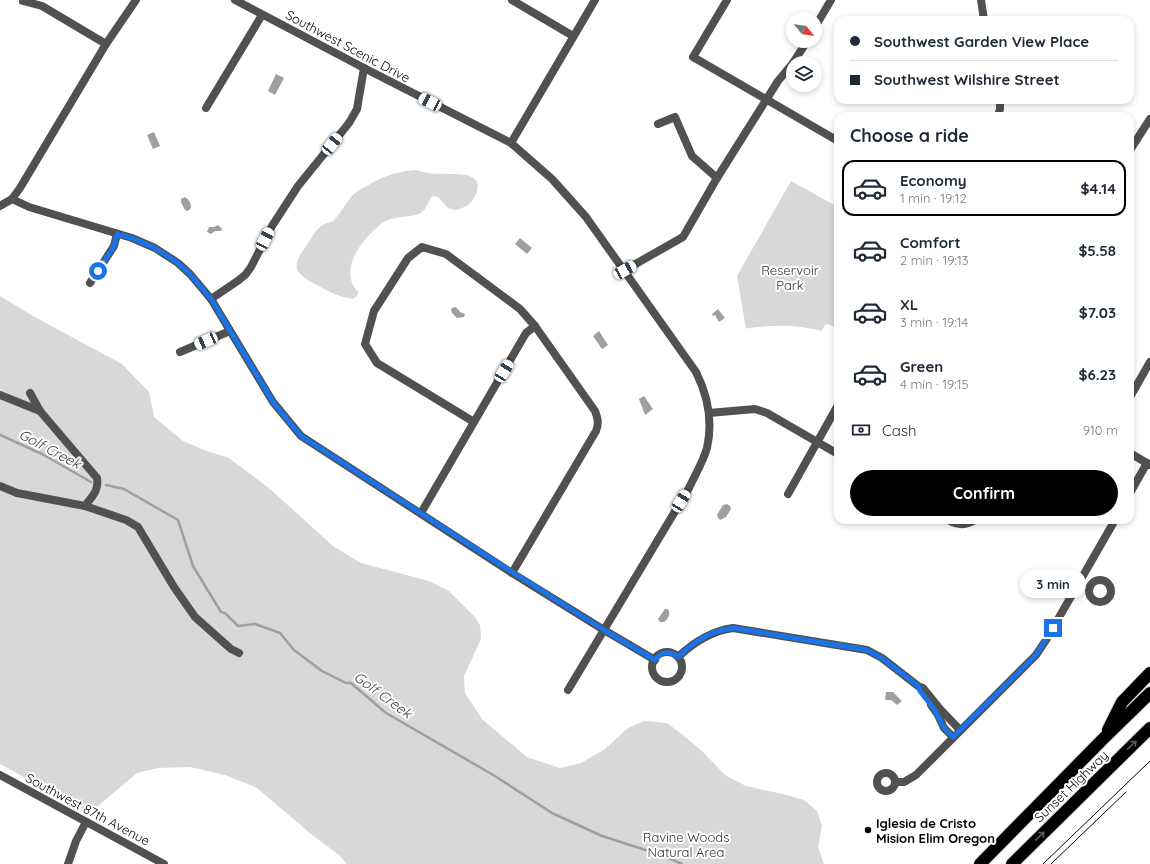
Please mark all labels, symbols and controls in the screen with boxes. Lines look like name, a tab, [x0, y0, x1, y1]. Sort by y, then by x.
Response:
street label: Southwest Scenic Drive	[283, 6, 413, 86]
north arrow	[786, 12, 822, 48]
map controls	[786, 12, 822, 92]
text: Southwest Garden View Place	[874, 32, 1089, 51]
button: layers	[786, 56, 822, 92]
text: Southwest Wilshire Street	[874, 70, 1060, 89]
car	[417, 91, 443, 113]
text: Choose a ride	[850, 124, 969, 147]
car	[320, 131, 344, 157]
icon: car	[852, 170, 888, 206]
text: Economy	[900, 171, 967, 190]
text: $4.14	[1081, 179, 1116, 198]
text: 1 min · 19:12	[900, 190, 967, 206]
car	[254, 226, 276, 252]
icon: car	[852, 232, 888, 268]
text: Comfort	[900, 233, 961, 252]
text: $5.58	[1078, 241, 1116, 260]
text: 2 min · 19:13	[900, 252, 969, 268]
car	[612, 259, 638, 281]
route start	[89, 262, 107, 280]
park label: Reservoir Park	[761, 262, 819, 293]
icon: car	[852, 294, 888, 330]
text: XL	[900, 295, 918, 314]
text: $7.03	[1079, 303, 1116, 322]
text: 3 min · 19:14	[900, 314, 968, 330]
car	[193, 331, 219, 351]
icon: car	[852, 356, 888, 392]
text: Green	[900, 357, 943, 376]
car	[493, 358, 515, 384]
text: $6.23	[1078, 365, 1116, 384]
text: 4 min · 19:15	[900, 376, 969, 392]
icon: cash	[850, 419, 872, 441]
text: Cash	[882, 421, 916, 440]
text: 910 m	[1083, 422, 1118, 438]
water label: Golf Creek	[16, 425, 85, 474]
button: Confirm	[850, 470, 1118, 516]
car	[670, 488, 692, 514]
callout: 3 min	[1020, 570, 1086, 598]
text: 3 min	[1036, 576, 1070, 592]
route end	[1044, 619, 1062, 637]
water label: Golf Creek	[350, 668, 417, 723]
one-way arrow	[1127, 740, 1137, 750]
street label: Sunset Highway	[1031, 747, 1111, 825]
street label: Southwest 87th Avenue	[23, 769, 153, 849]
place label: Iglesia de Cristo Mision Elim Oregon	[876, 815, 995, 846]
marker: Iglesia de Cristo Mision Elim Oregon	[863, 825, 873, 835]
park label: Ravine Woods Natural Area	[643, 829, 729, 860]
one-way arrow	[1035, 831, 1045, 841]

